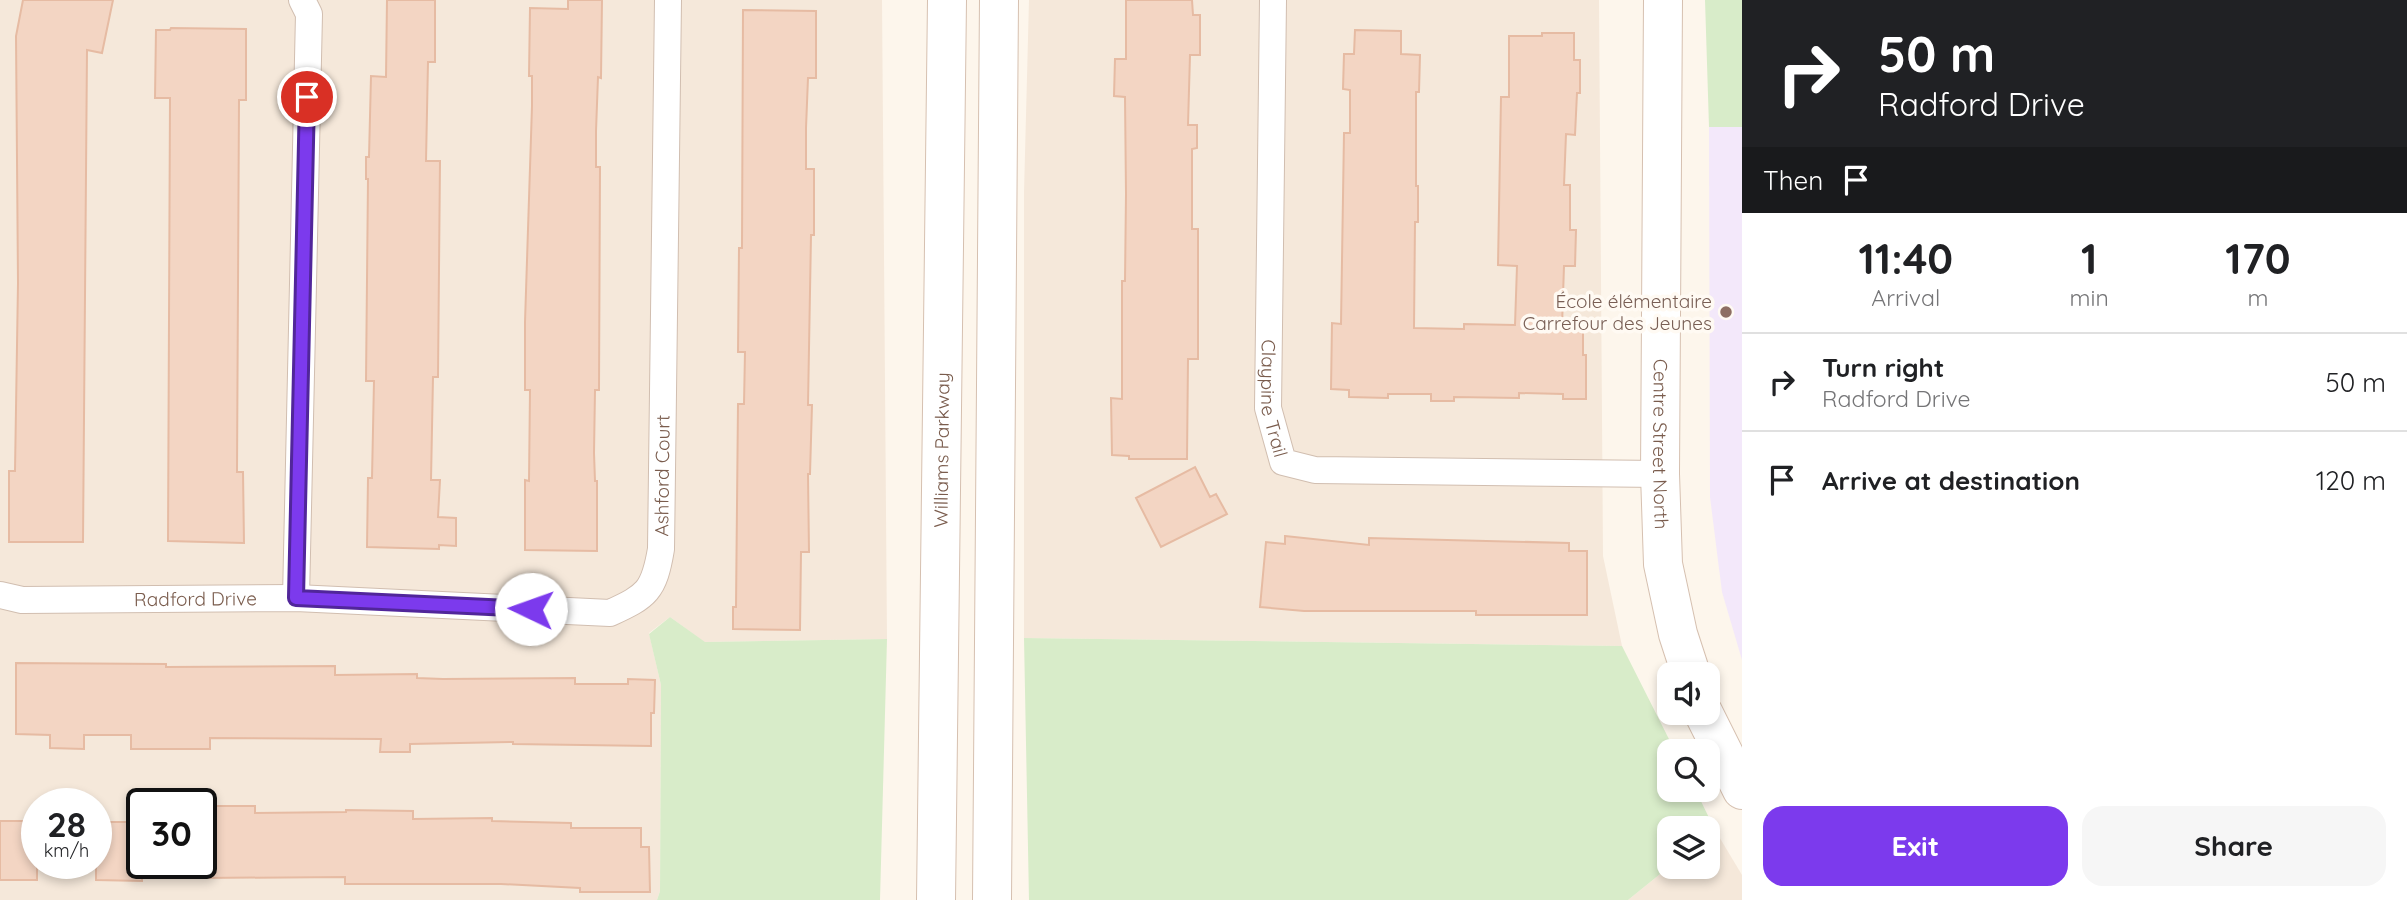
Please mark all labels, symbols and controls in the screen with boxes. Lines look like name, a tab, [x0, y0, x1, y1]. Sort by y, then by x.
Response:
text: 50 m	[1878, 23, 1995, 84]
icon: right	[1763, 28, 1854, 119]
pin	[277, 67, 337, 127]
icon: arrive	[288, 78, 326, 116]
text: Radford Drive	[1878, 84, 2085, 124]
icon: arrive	[1837, 161, 1875, 199]
text: Then	[1763, 164, 1823, 197]
text: 11:40	[1858, 232, 1953, 285]
text: 1	[2081, 232, 2097, 285]
text: 170	[2225, 232, 2290, 285]
text: Arrival	[1871, 283, 1940, 312]
text: min	[2070, 283, 2109, 312]
text: m	[2247, 283, 2268, 312]
place label: École élémentaire Carrefour des Jeunes	[1523, 289, 1712, 335]
marker: École élémentaire Carrefour des Jeunes	[1718, 304, 1734, 320]
street label: Claypine Trail	[1256, 339, 1293, 460]
text: Turn right	[1822, 351, 1944, 384]
street label: Centre Street North	[1648, 359, 1674, 530]
icon: right	[1763, 363, 1801, 401]
text: 50 m	[2326, 366, 2386, 399]
street label: Williams Parkway	[929, 372, 954, 528]
text: Radford Drive	[1822, 384, 1971, 413]
street label: Ashford Court	[649, 415, 675, 537]
icon: arrive	[1763, 461, 1801, 499]
text: Arrive at destination	[1822, 464, 2080, 497]
text: 120 m	[2316, 464, 2386, 497]
position arrow	[494, 572, 568, 646]
street label: Radford Drive	[134, 586, 257, 611]
map controls	[1657, 662, 1720, 879]
button: sound	[1657, 662, 1720, 725]
button: search	[1657, 739, 1720, 802]
speed limit sign: 30	[126, 788, 217, 879]
text: 28	[47, 802, 86, 846]
button: Exit	[1763, 806, 2068, 886]
button: Share	[2082, 806, 2386, 886]
button: layers	[1657, 816, 1720, 879]
text: km/h	[44, 839, 89, 862]

